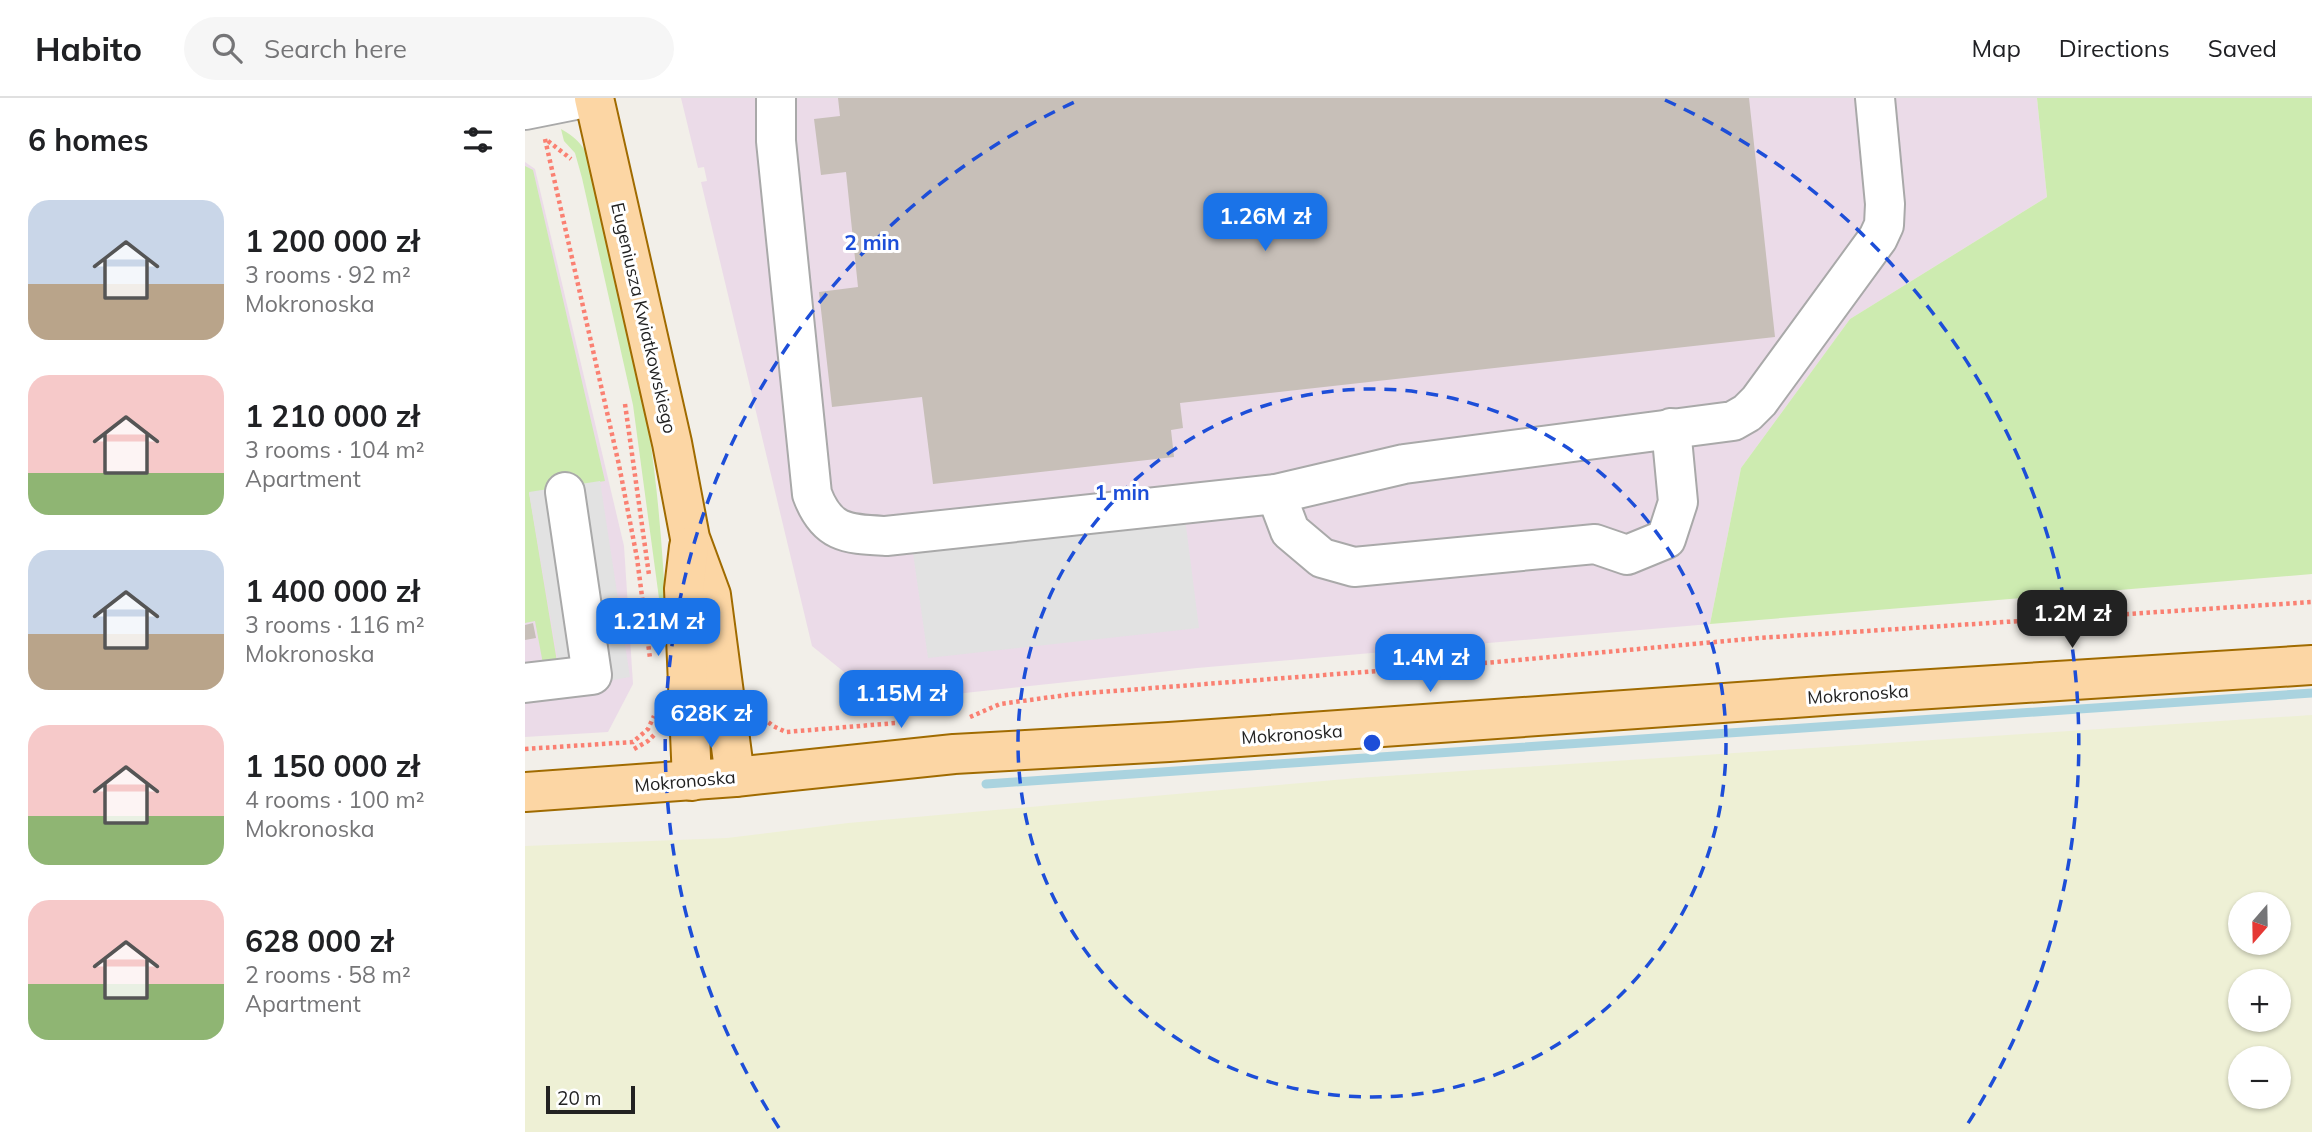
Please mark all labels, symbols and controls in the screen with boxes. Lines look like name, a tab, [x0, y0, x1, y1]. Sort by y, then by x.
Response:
search box	[184, 17, 674, 80]
text: Habito	[35, 28, 142, 69]
icon: search	[208, 29, 246, 67]
text: Search here	[264, 32, 407, 65]
text: Map	[1971, 33, 2021, 63]
text: Directions	[2059, 33, 2170, 63]
text: Saved	[2208, 33, 2277, 63]
text: 6 homes	[28, 121, 149, 159]
icon: filters	[459, 121, 497, 159]
pin: 1.26M zł	[1193, 194, 1337, 253]
street label: Eugeniusza Kwiatkowskiego	[606, 200, 682, 436]
text: 1.26M zł	[1219, 201, 1311, 230]
text: 1 200 000 zł	[245, 222, 419, 260]
icon: home	[84, 228, 168, 312]
text: 2 min	[844, 229, 900, 255]
text: 3 rooms · 92 m²	[245, 260, 411, 289]
text: Mokronoska	[245, 289, 375, 318]
text: 1 210 000 zł	[245, 397, 419, 435]
icon: home	[84, 403, 168, 487]
text: 3 rooms · 104 m²	[245, 435, 425, 464]
text: Apartment	[245, 464, 361, 493]
text: 1 min	[1094, 479, 1150, 505]
text: 1 400 000 zł	[245, 572, 419, 610]
icon: home	[84, 578, 168, 662]
pin: 1.2M zł	[2007, 590, 2137, 650]
pin: 1.21M zł	[586, 598, 730, 658]
text: 1.2M zł	[2033, 598, 2111, 627]
text: 1.21M zł	[612, 606, 704, 635]
text: 3 rooms · 116 m²	[245, 610, 425, 639]
pin: 1.4M zł	[1365, 634, 1495, 694]
text: Mokronoska	[245, 639, 375, 668]
text: 1.4M zł	[1391, 642, 1469, 671]
pin: 1.15M zł	[829, 670, 973, 730]
text: 1.15M zł	[855, 678, 947, 707]
street label: Mokronoska	[1807, 679, 1909, 709]
pin: 628K zł	[646, 690, 776, 750]
text: 628K zł	[670, 698, 752, 727]
street label: Mokronoska	[1241, 719, 1343, 749]
centre of rings	[1360, 731, 1384, 755]
text: 1 150 000 zł	[245, 747, 419, 785]
icon: home	[84, 753, 168, 837]
street label: Mokronoska	[633, 765, 737, 797]
text: 4 rooms · 100 m²	[245, 785, 425, 814]
text: Mokronoska	[245, 814, 375, 843]
north arrow	[2228, 892, 2291, 956]
map controls	[2228, 892, 2291, 1109]
text: 628 000 zł	[245, 922, 393, 960]
icon: home	[84, 928, 168, 1012]
text: 2 rooms · 58 m²	[245, 960, 411, 989]
button: +	[2228, 969, 2291, 1032]
text: Apartment	[245, 989, 361, 1018]
button: −	[2228, 1046, 2291, 1109]
scale bar	[546, 1083, 635, 1115]
text: 20 m	[557, 1086, 601, 1110]

